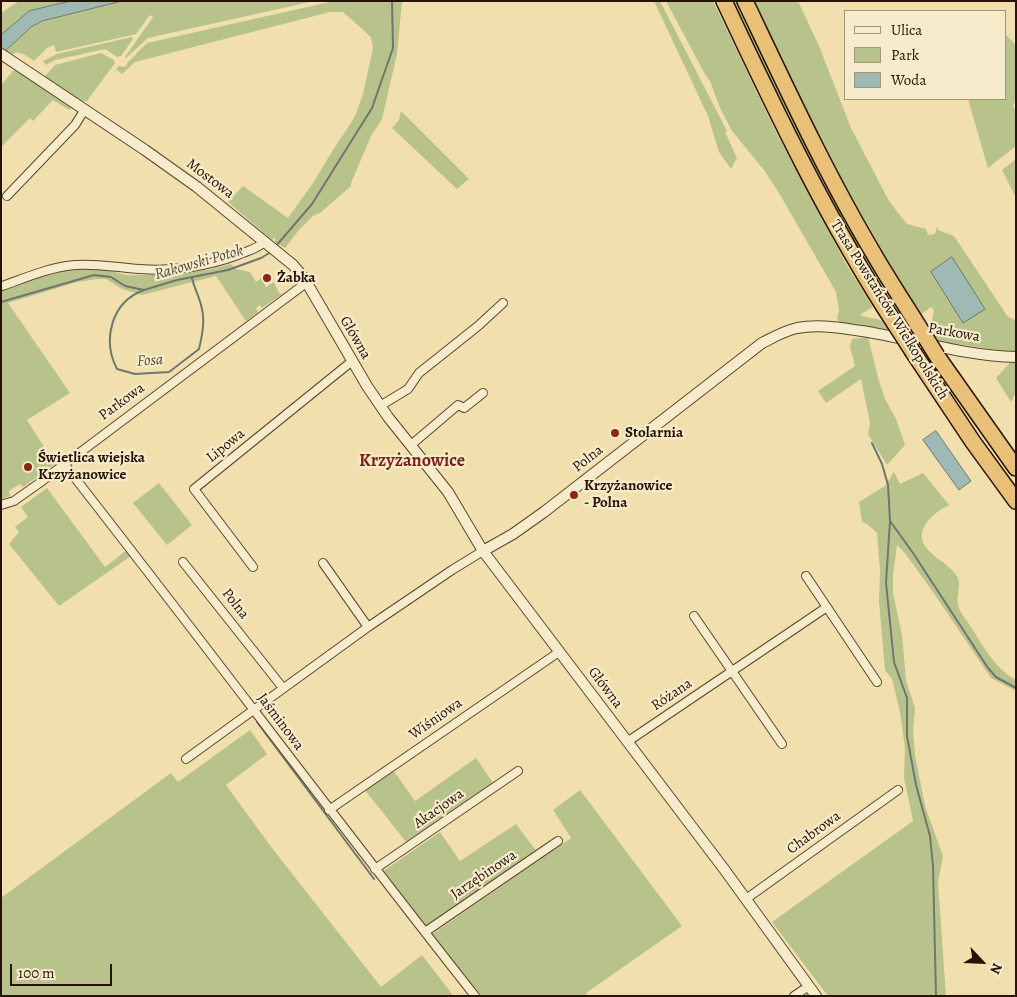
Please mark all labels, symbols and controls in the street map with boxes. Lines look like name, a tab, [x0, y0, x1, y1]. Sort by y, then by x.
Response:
legend	[844, 10, 1007, 100]
text: Ulica	[891, 20, 922, 40]
text: Park	[891, 45, 919, 65]
text: Woda	[891, 70, 926, 90]
street label: Mostowa	[182, 155, 238, 203]
street label: Trasa Powstańców Wielkopolskich	[826, 217, 952, 403]
water label: Rakowski Potok	[152, 241, 246, 285]
place label: Żabka	[277, 269, 315, 287]
marker: Żabka	[261, 272, 273, 284]
street label: Główna	[335, 313, 375, 363]
street label: Parkowa	[927, 320, 981, 346]
water label: Fosa	[136, 351, 164, 371]
street label: Parkowa	[96, 379, 148, 425]
place label: Stolarnia	[625, 424, 683, 442]
street label: Lipowa	[203, 425, 249, 467]
marker: Stolarnia	[609, 427, 621, 439]
street label: Polna	[569, 441, 607, 477]
place label: Świetlica wiejska Krzyżanowice	[38, 449, 145, 484]
district label: Krzyżanowice	[359, 451, 465, 473]
marker: Świetlica wiejska Krzyżanowice	[22, 461, 34, 473]
place label: Krzyżanowice - Polna	[584, 477, 672, 512]
marker: Krzyżanowice - Polna	[568, 489, 580, 501]
street label: Polna	[217, 585, 253, 623]
street label: Główna	[584, 664, 626, 712]
street label: Różana	[648, 675, 696, 715]
street label: Jaśminowa	[253, 690, 307, 754]
street label: Wiśniowa	[406, 694, 466, 744]
street label: Akacjowa	[410, 785, 468, 833]
street label: Chabrowa	[784, 807, 844, 859]
street label: Jarzębinowa	[448, 846, 520, 904]
north arrow	[957, 937, 1007, 987]
scale bar	[12, 954, 115, 986]
text: N	[985, 960, 1007, 977]
text: 100 m	[18, 963, 55, 983]

